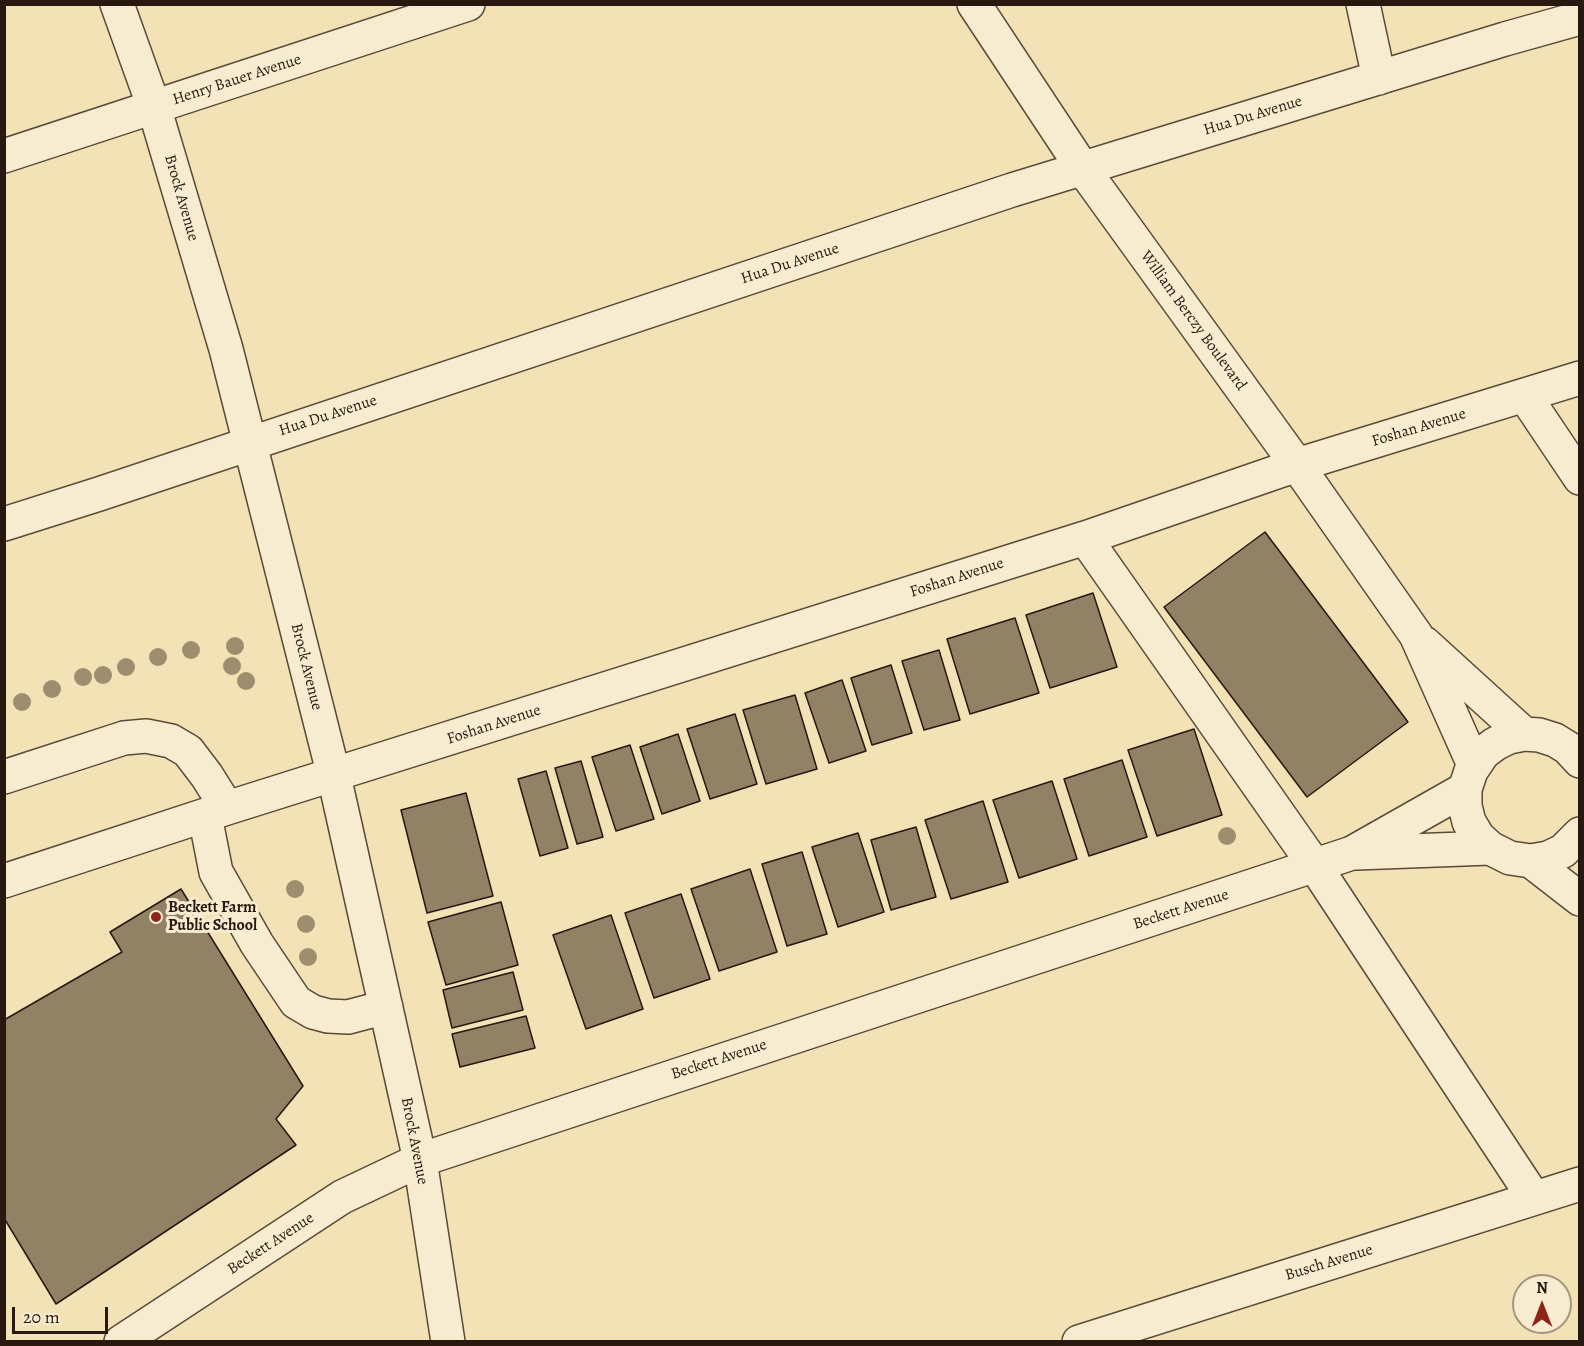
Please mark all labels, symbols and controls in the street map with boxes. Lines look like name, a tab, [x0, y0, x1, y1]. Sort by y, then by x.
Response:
street label: Henry Bauer Avenue	[170, 50, 304, 110]
street label: Hua Du Avenue	[1201, 92, 1305, 140]
street label: Brock Avenue	[160, 153, 202, 243]
street label: Hua Du Avenue	[738, 239, 842, 289]
street label: William Berczy Boulevard	[1136, 247, 1250, 395]
street label: Hua Du Avenue	[276, 391, 380, 441]
street label: Foshan Avenue	[1370, 405, 1468, 451]
street label: Foshan Avenue	[908, 554, 1006, 602]
street label: Brock Avenue	[286, 622, 326, 712]
street label: Foshan Avenue	[445, 701, 543, 749]
street label: Beckett Avenue	[1131, 885, 1231, 935]
place label: Beckett Farm Public School	[168, 898, 257, 936]
marker: Beckett Farm Public School	[149, 910, 163, 924]
street label: Beckett Avenue	[669, 1035, 769, 1085]
street label: Brock Avenue	[396, 1096, 432, 1186]
street label: Beckett Avenue	[224, 1209, 318, 1279]
street label: Busch Avenue	[1283, 1241, 1375, 1285]
north arrow	[1512, 1274, 1572, 1334]
text: N	[1536, 1277, 1548, 1299]
scale bar	[15, 1295, 111, 1333]
text: 20 m	[23, 1305, 60, 1329]

